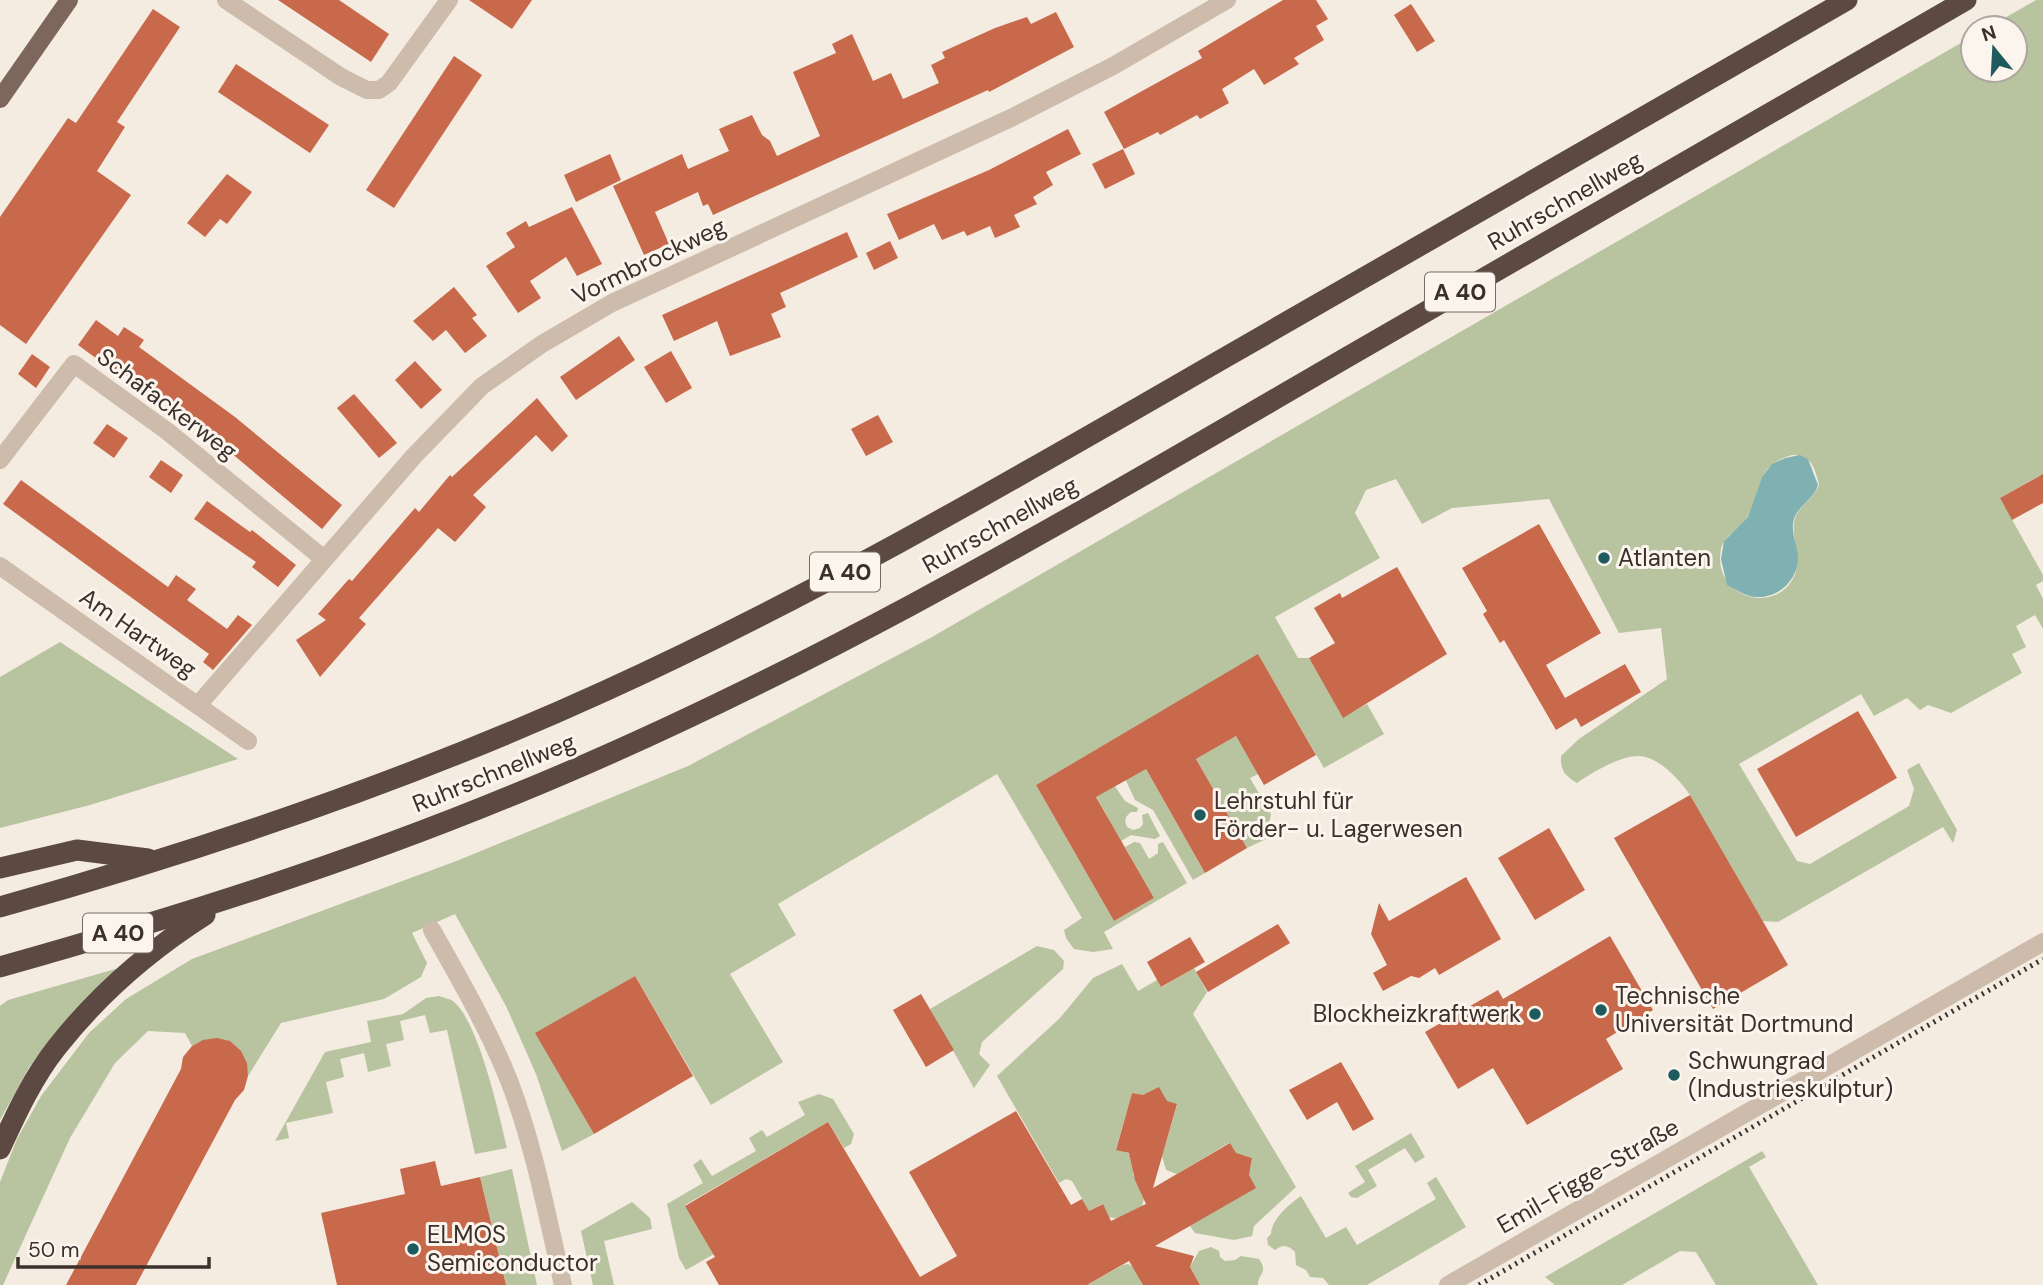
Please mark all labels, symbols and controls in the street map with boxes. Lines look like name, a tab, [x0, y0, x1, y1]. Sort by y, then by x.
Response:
north arrow	[1959, 14, 2029, 84]
text: N	[1978, 19, 1999, 47]
street label: Ruhrschnellweg	[1482, 144, 1647, 257]
street label: Vormbrockweg	[567, 210, 731, 311]
road number: A 40	[1425, 272, 1495, 312]
street label: Schafackerweg	[91, 341, 244, 466]
street label: Ruhrschnellweg	[917, 469, 1083, 580]
place label: Atlanten	[1618, 542, 1711, 573]
marker: Atlanten	[1596, 550, 1612, 566]
road number: A 40	[810, 552, 880, 592]
street label: Am Hartweg	[74, 581, 203, 684]
street label: Ruhrschnellweg	[408, 726, 580, 819]
place label: Lehrstuhl für Förder- u. Lagerwesen	[1214, 785, 1463, 844]
marker: Lehrstuhl für Förder- u. Lagerwesen	[1192, 807, 1208, 823]
road number: A 40	[83, 914, 153, 952]
place label: Technische Universität Dortmund	[1615, 980, 1854, 1039]
place label: Blockheizkraftwerk	[1313, 998, 1521, 1029]
marker: Technische Universität Dortmund	[1593, 1002, 1609, 1018]
marker: Blockheizkraftwerk	[1527, 1006, 1543, 1022]
place label: Schwungrad (Industrieskulptur)	[1688, 1045, 1893, 1104]
marker: Schwungrad (Industrieskulptur)	[1666, 1067, 1682, 1083]
street label: Emil-Figge-Straße	[1491, 1111, 1684, 1240]
place label: ELMOS Semiconductor	[427, 1219, 598, 1278]
scale bar	[18, 1226, 208, 1270]
text: 50 m	[28, 1236, 79, 1264]
marker: ELMOS Semiconductor	[405, 1241, 421, 1257]

